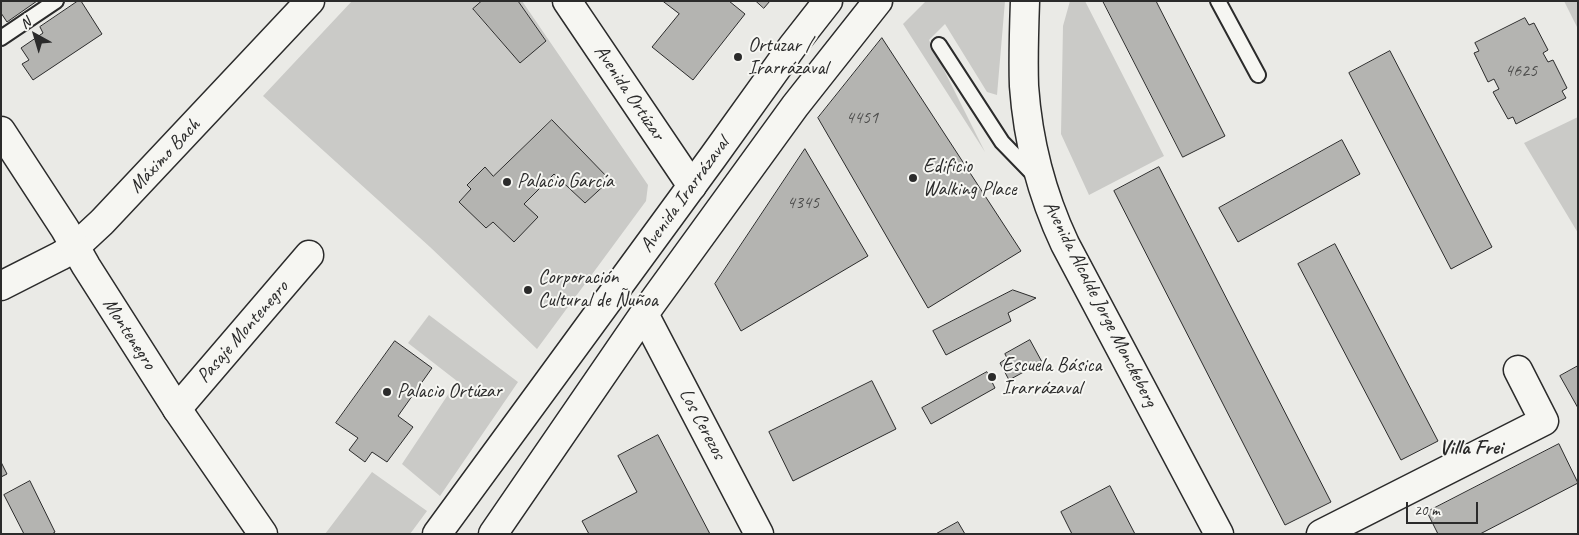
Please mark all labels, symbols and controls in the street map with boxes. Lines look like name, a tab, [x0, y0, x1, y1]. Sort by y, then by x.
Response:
north arrow	[10, 10, 60, 60]
text: N	[17, 14, 34, 32]
place label: Ortuzar / Irarrázaval	[748, 34, 828, 81]
street label: Avenida Ortúzar	[588, 41, 670, 145]
marker: Ortuzar / Irarrázaval	[732, 51, 744, 63]
house number: 4625	[1505, 60, 1537, 82]
house number: 4451	[846, 107, 878, 129]
street label: Máximo Bach	[124, 114, 206, 198]
street label: Avenida Irarrázaval	[635, 133, 735, 257]
place label: Edificio Walking Place	[923, 155, 1017, 202]
place label: Palacio García	[517, 170, 613, 194]
marker: Edificio Walking Place	[907, 172, 919, 184]
marker: Palacio García	[501, 176, 513, 188]
house number: 4345	[787, 192, 819, 214]
street label: Avenida Alcalde Jorge Monckeberg	[1038, 197, 1162, 411]
place label: Corporación Cultural de Ñuñoa	[538, 266, 658, 313]
street label: Pasaje Montenegro	[192, 276, 294, 388]
marker: Corporación Cultural de Ñuñoa	[522, 284, 534, 296]
street label: Montenegro	[97, 294, 161, 374]
place label: Escuela Básica Irarrázaval	[1002, 354, 1101, 401]
marker: Escuela Básica Irarrázaval	[986, 371, 998, 383]
place label: Palacio Ortúzar	[397, 380, 502, 404]
street label: Los Cerezos	[673, 384, 731, 464]
marker: Palacio Ortúzar	[381, 386, 393, 398]
district label: Villa Frei	[1439, 435, 1503, 461]
scale bar	[1409, 492, 1482, 524]
text: 20 m	[1414, 501, 1440, 520]

